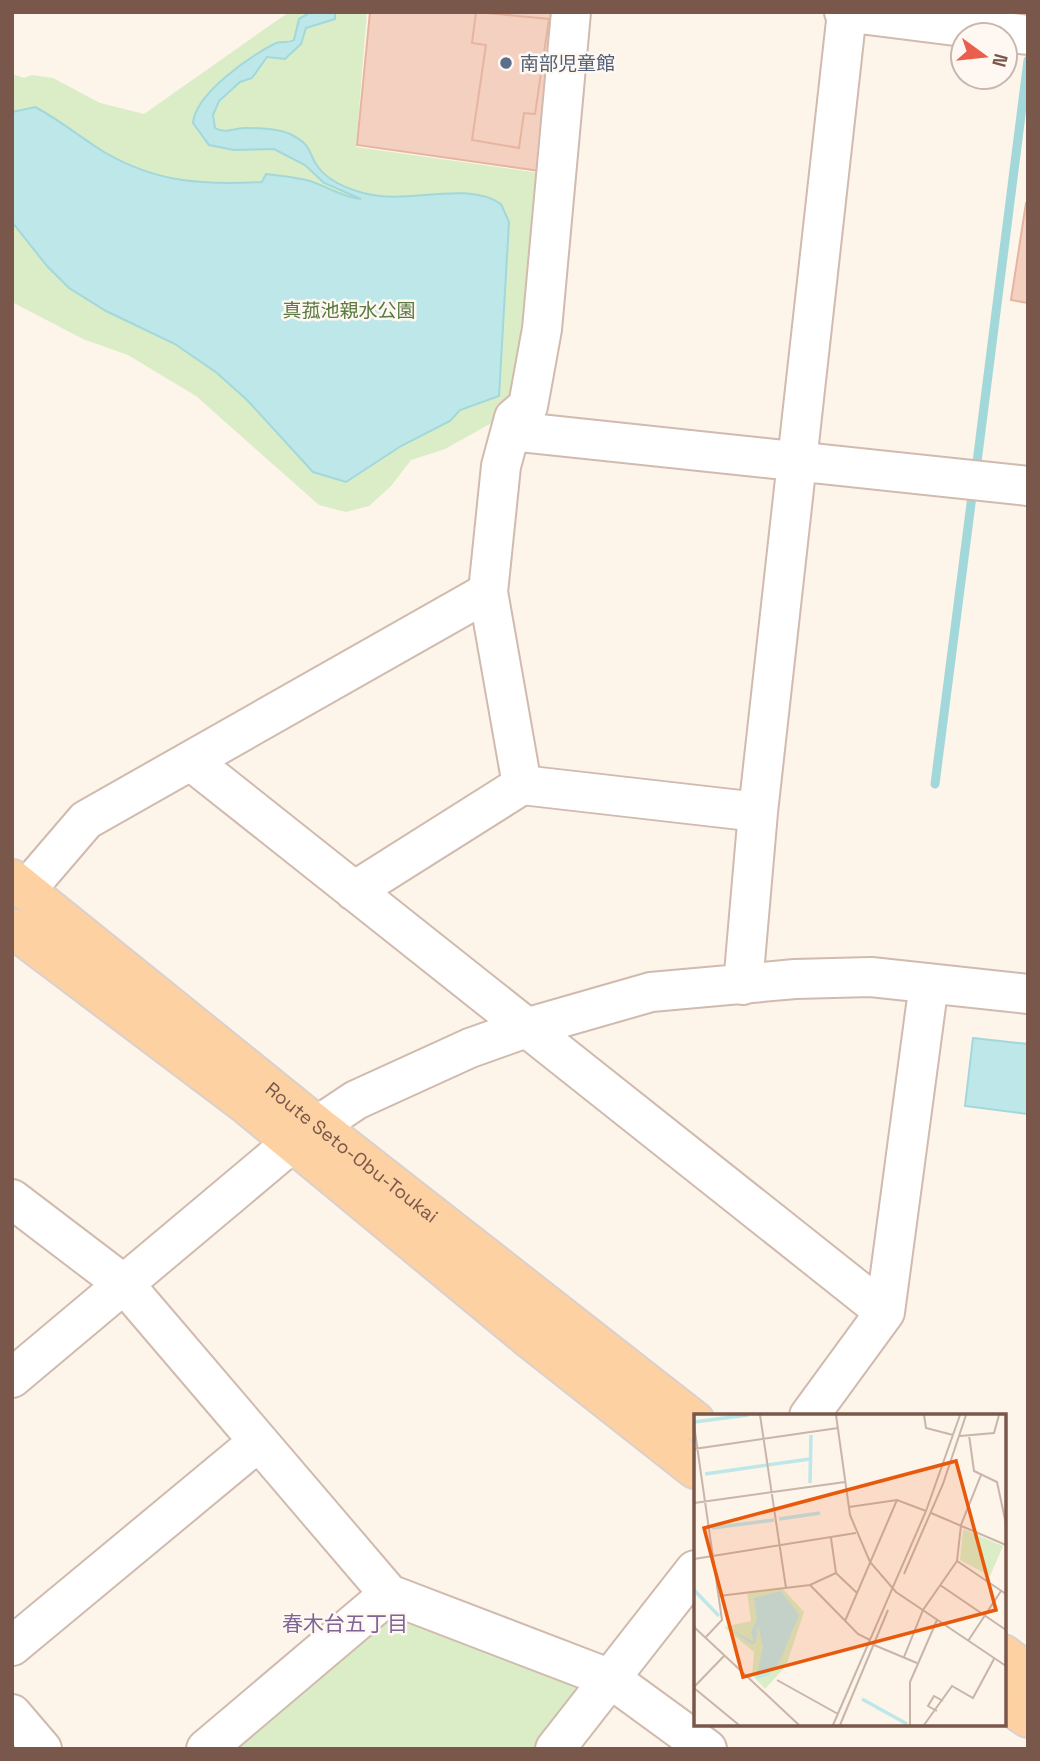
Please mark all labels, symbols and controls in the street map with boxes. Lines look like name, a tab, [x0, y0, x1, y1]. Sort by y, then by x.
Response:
north arrow	[949, 21, 1019, 91]
place label: 南部児童館	[520, 51, 615, 76]
text: N	[986, 51, 1014, 70]
marker: 南部児童館	[498, 55, 514, 71]
park label: 真菰池親水公園	[282, 298, 416, 323]
street label: Route Seto-Obu-Toukai	[260, 1077, 443, 1228]
inset map	[694, 1414, 1005, 1726]
district label: 春木台五丁目	[282, 1610, 408, 1637]

